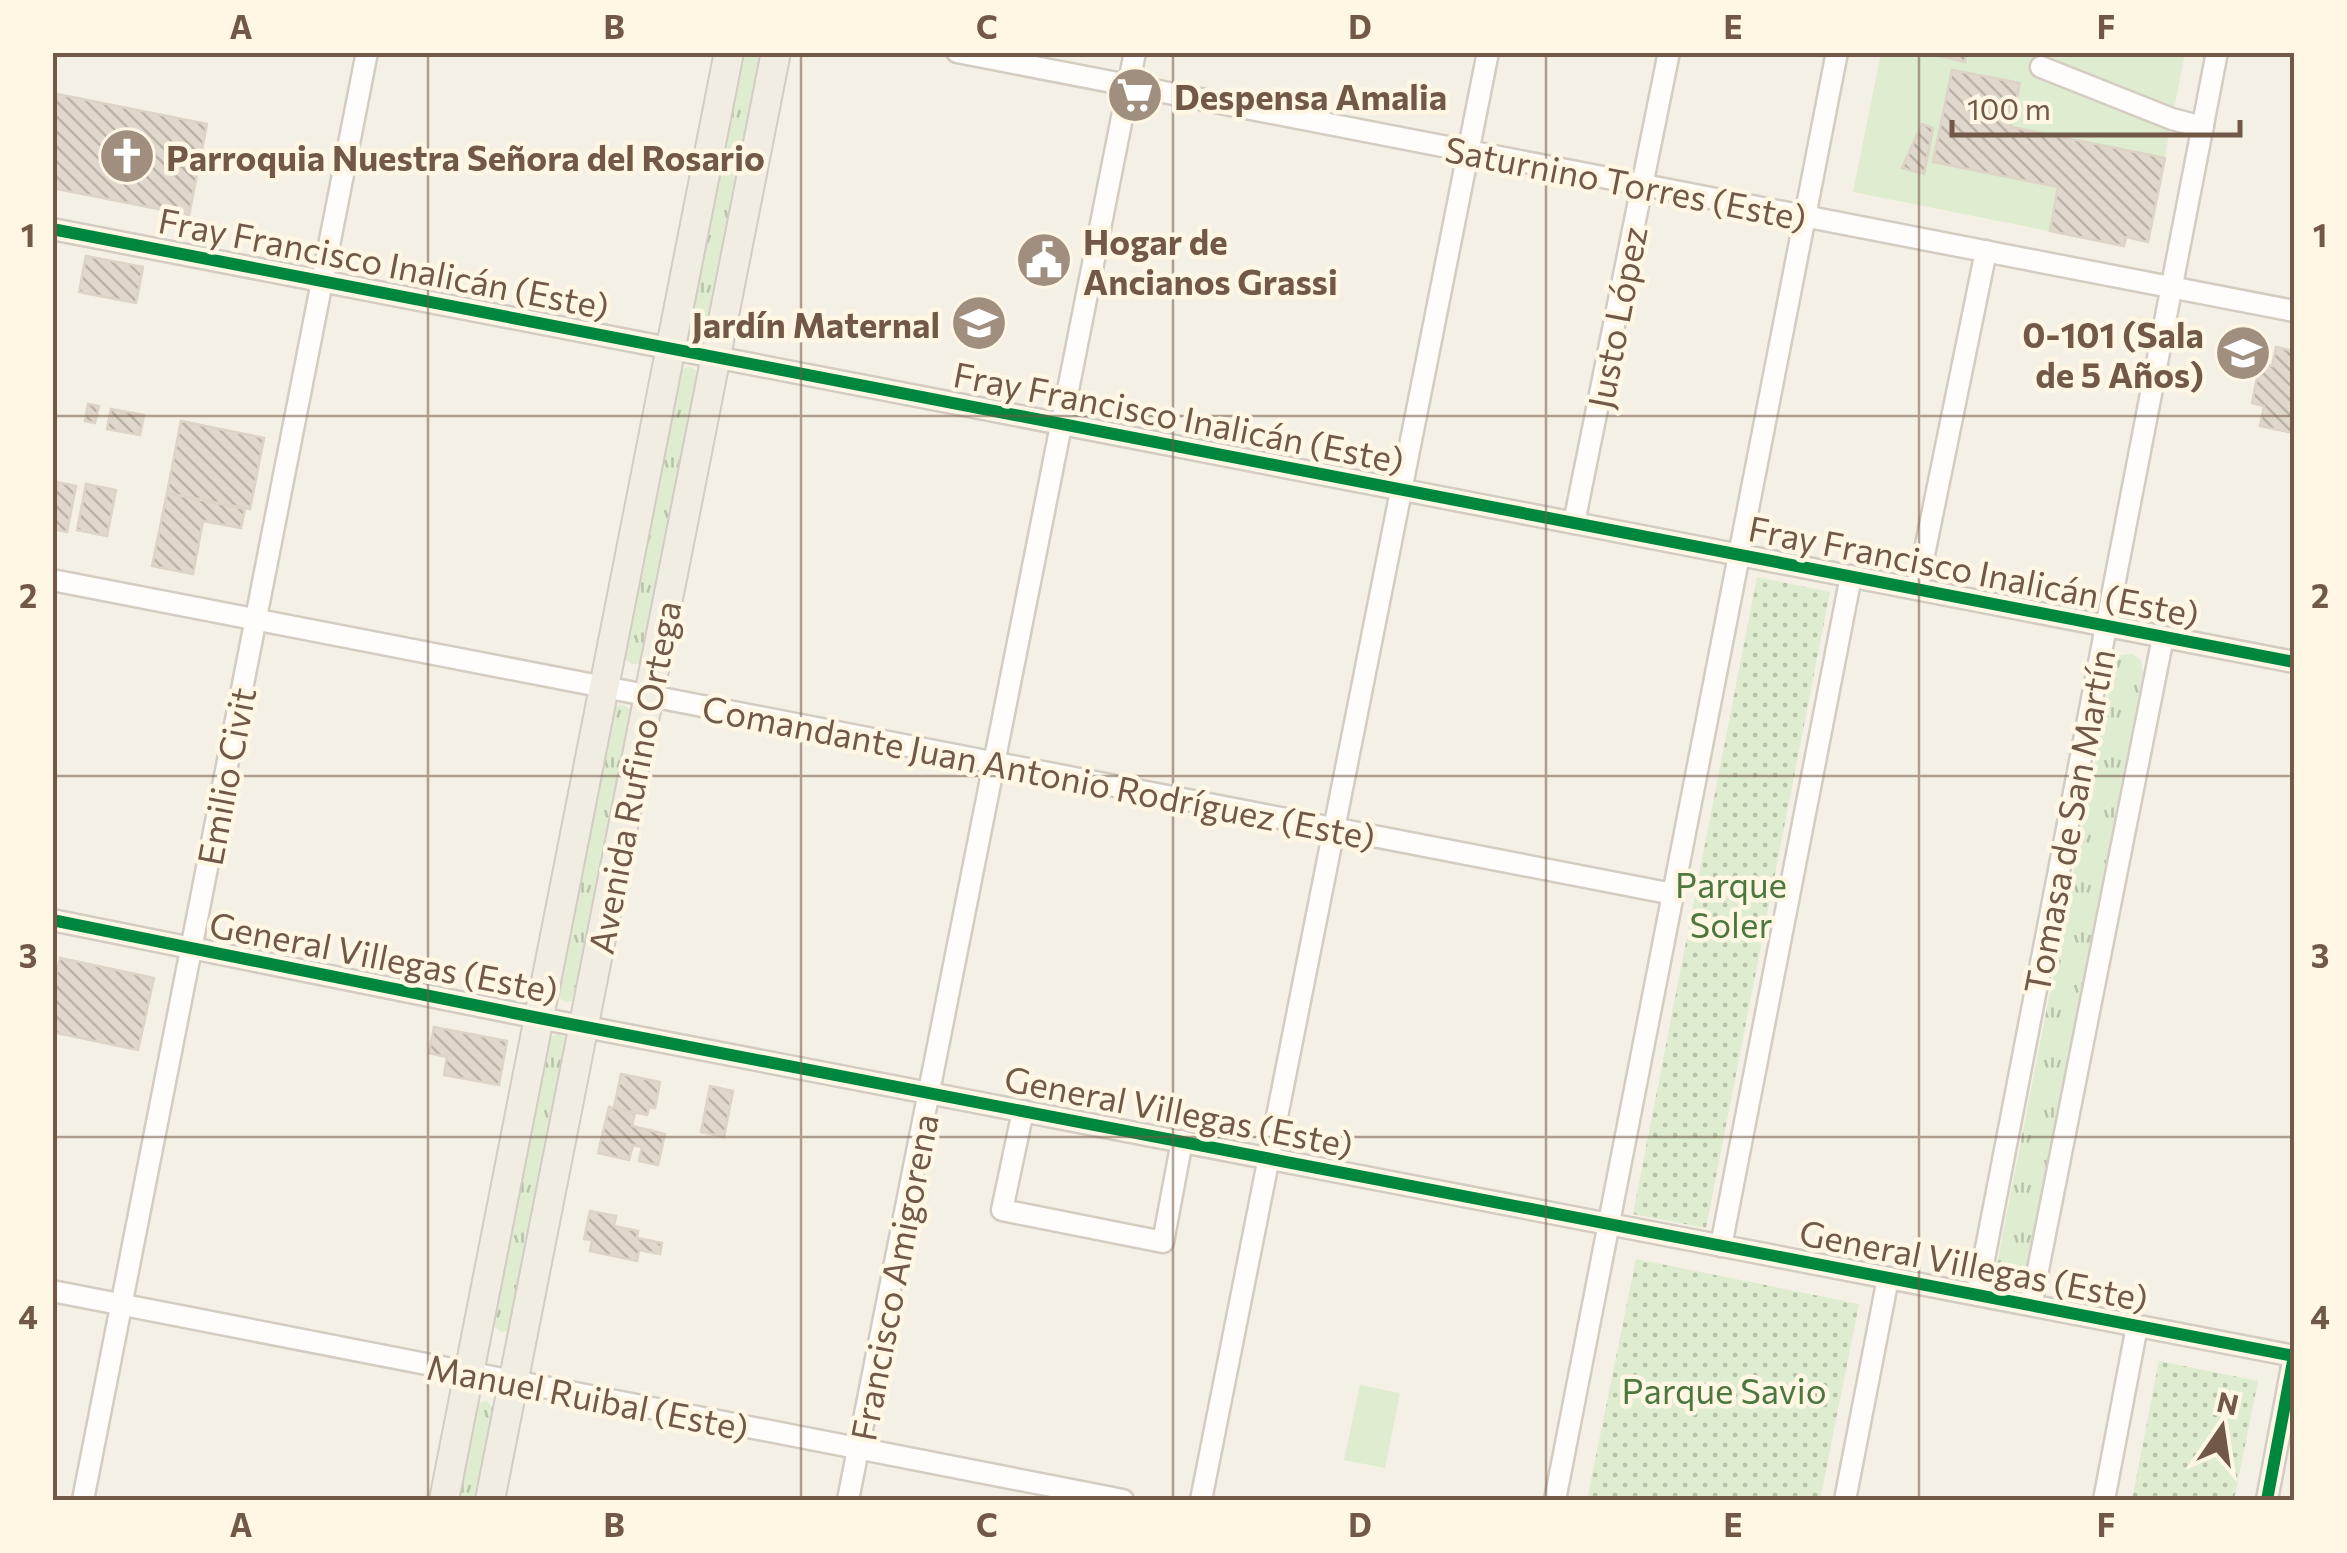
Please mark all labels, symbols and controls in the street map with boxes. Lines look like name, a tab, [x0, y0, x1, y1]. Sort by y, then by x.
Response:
text: A	[230, 6, 253, 46]
text: B	[603, 6, 625, 46]
text: C	[976, 6, 998, 46]
text: D	[1348, 6, 1372, 46]
text: E	[1723, 6, 1743, 46]
text: F	[2097, 6, 2115, 46]
supermarket icon: Despensa Amalia	[1105, 65, 1165, 125]
place label: Despensa Amalia	[1174, 74, 1447, 117]
scale bar	[1952, 75, 2240, 137]
text: 100 m	[1967, 89, 2051, 126]
church icon: Parroquia Nuestra Señora del Rosario	[97, 126, 157, 186]
street label: Saturnino Torres (Este)	[1442, 126, 1810, 238]
place label: Parroquia Nuestra Señora del Rosario	[166, 135, 765, 178]
street label: Fray Francisco Inalicán (Este)	[155, 197, 613, 327]
text: 1	[21, 214, 35, 254]
text: 1	[2313, 214, 2327, 254]
place label: Hogar de Ancianos Grassi	[1083, 219, 1338, 302]
street label: Justo López	[1577, 222, 1655, 412]
public building icon: Hogar de Ancianos Grassi	[1014, 230, 1074, 290]
school or university icon: Jardín Maternal	[949, 293, 1009, 353]
place label: Jardín Maternal	[692, 302, 940, 345]
place label: 0-101 (Sala de 5 Años)	[2022, 312, 2204, 395]
school or university icon: 0-101 (Sala de 5 Años)	[2213, 323, 2273, 383]
street label: Fray Francisco Inalicán (Este)	[950, 351, 1408, 481]
street label: Fray Francisco Inalicán (Este)	[1745, 505, 2203, 635]
text: 2	[19, 575, 37, 615]
text: 2	[2311, 575, 2329, 615]
street label: Avenida Rufino Ortega	[578, 597, 688, 957]
street label: Tomasa de San Martín	[2013, 645, 2123, 997]
street label: Emilio Civit	[187, 684, 263, 868]
street label: Comandante Juan Antonio Rodríguez (Este)	[699, 685, 1379, 857]
park label: Parque Soler	[1675, 862, 1787, 945]
street label: General Villegas (Este)	[206, 901, 562, 1011]
text: 3	[19, 935, 37, 975]
text: 3	[2311, 935, 2329, 975]
street label: General Villegas (Este)	[1001, 1055, 1357, 1165]
street label: Francisco Amigorena	[840, 1110, 946, 1444]
street label: General Villegas (Este)	[1796, 1209, 2152, 1319]
text: 4	[18, 1296, 38, 1336]
text: 4	[2310, 1296, 2330, 1336]
street label: Manuel Ruibal (Este)	[424, 1344, 752, 1448]
park label: Parque Savio	[1621, 1368, 1827, 1411]
north arrow	[2172, 1378, 2272, 1478]
text: N	[2214, 1384, 2242, 1422]
text: A	[230, 1504, 253, 1544]
text: B	[603, 1504, 625, 1544]
text: C	[976, 1504, 998, 1544]
text: D	[1348, 1504, 1372, 1544]
text: E	[1723, 1504, 1743, 1544]
text: F	[2097, 1504, 2115, 1544]

